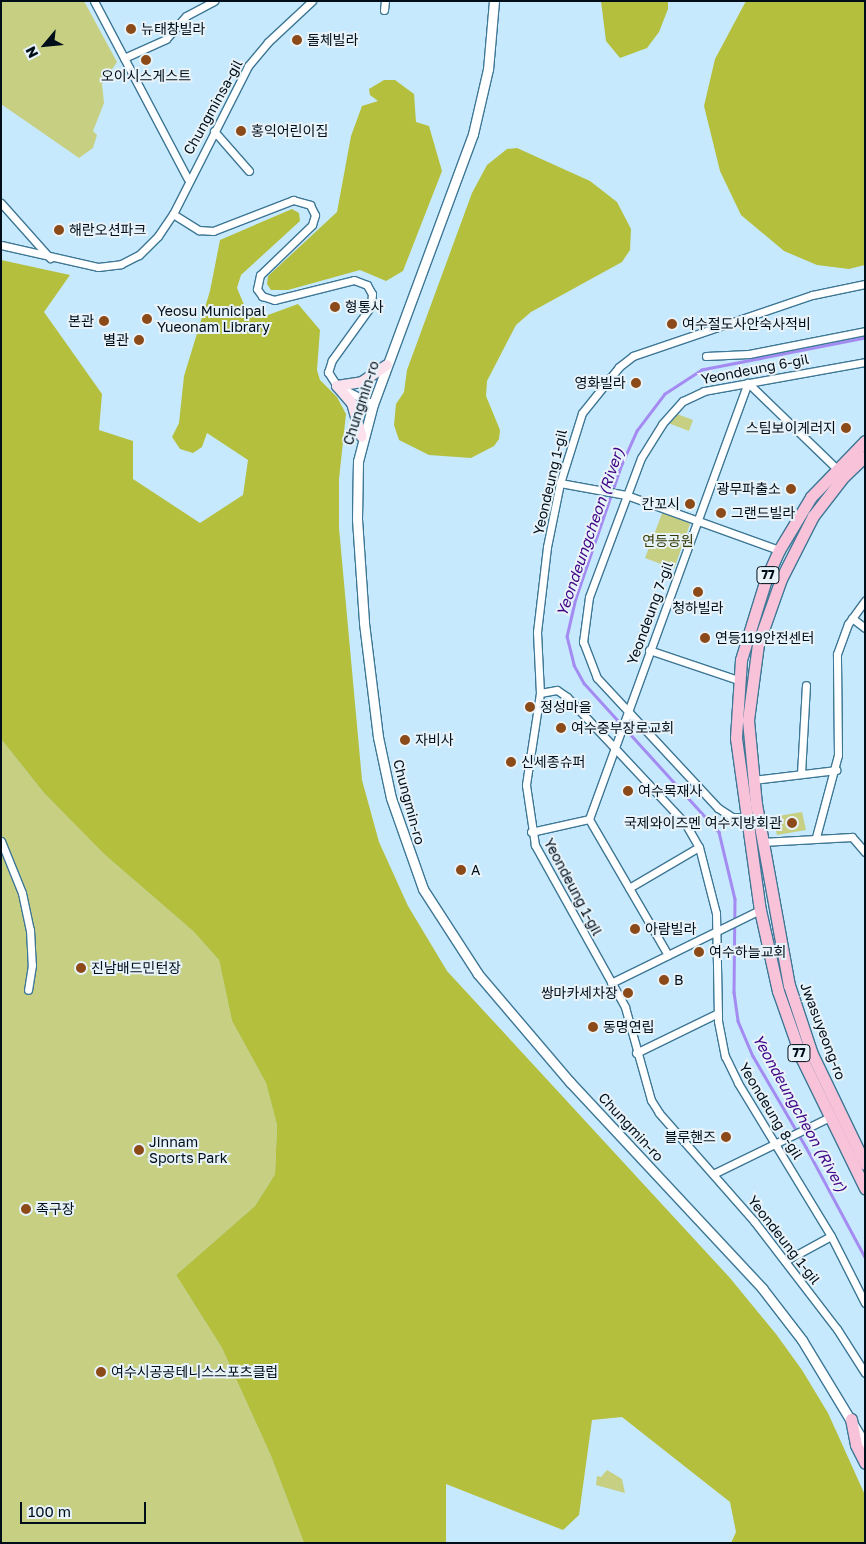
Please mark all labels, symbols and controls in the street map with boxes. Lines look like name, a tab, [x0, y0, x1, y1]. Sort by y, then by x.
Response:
north arrow	[20, 20, 70, 70]
place label: 뉴태창빌라	[141, 21, 205, 37]
marker: 뉴태창빌라	[125, 23, 137, 35]
place label: 돌체빌라	[307, 32, 359, 48]
marker: 돌체빌라	[291, 34, 303, 46]
text: N	[21, 44, 41, 61]
marker: 오이시스게스트	[140, 54, 152, 66]
street label: Chungminsa-gil	[180, 57, 246, 157]
place label: 오이시스게스트	[101, 68, 191, 84]
place label: 홍익어린이집	[251, 123, 328, 139]
marker: 홍익어린이집	[235, 125, 247, 137]
place label: 해란오션파크	[69, 222, 146, 238]
marker: 해란오션파크	[53, 224, 65, 236]
place label: 형통사	[345, 299, 384, 315]
marker: 형통사	[329, 301, 341, 313]
place label: Yeosu Municipal Yueonam Library	[157, 303, 270, 336]
place label: 본관	[68, 313, 94, 329]
marker: Yeosu Municipal Yueonam Library	[141, 313, 153, 325]
marker: 본관	[98, 315, 110, 327]
place label: 여수절도사안숙사적비	[682, 316, 811, 332]
marker: 여수절도사안숙사적비	[666, 318, 678, 330]
place label: 별관	[103, 332, 129, 348]
marker: 별관	[133, 334, 145, 346]
street label: Yeondeung 6-gil	[700, 350, 810, 388]
street label: Chungmin-ro	[339, 359, 383, 447]
place label: 영화빌라	[574, 375, 626, 391]
marker: 영화빌라	[630, 377, 642, 389]
place label: 스팀보이게러지	[746, 420, 836, 436]
marker: 스팀보이게러지	[840, 422, 852, 434]
street label: Yeondeung 1-gil	[530, 428, 570, 536]
water label: Yeondeungcheon (River)	[553, 445, 627, 619]
place label: 광무파출소	[717, 481, 781, 497]
marker: 광무파출소	[785, 483, 797, 495]
place label: 칸꼬시	[641, 496, 680, 512]
marker: 칸꼬시	[684, 498, 696, 510]
place label: 그랜드빌라	[731, 505, 795, 521]
marker: 그랜드빌라	[715, 507, 727, 519]
park label: 연등공원	[642, 533, 694, 549]
street label: Yeondeung 7-gil	[624, 559, 676, 667]
road number: 77	[756, 566, 780, 584]
marker: 청하빌라	[692, 586, 704, 598]
place label: 청하빌라	[672, 600, 724, 616]
place label: 연등119안전센터	[715, 630, 814, 646]
marker: 연등119안전센터	[699, 632, 711, 644]
place label: 정성마을	[540, 699, 592, 715]
marker: 정성마을	[524, 701, 536, 713]
place label: 여수중부장로교회	[571, 720, 674, 736]
marker: 여수중부장로교회	[555, 722, 567, 734]
place label: 자비사	[415, 732, 454, 748]
marker: 자비사	[399, 734, 411, 746]
place label: 신세종슈퍼	[521, 754, 585, 770]
marker: 신세종슈퍼	[505, 756, 517, 768]
street label: Chungmin-ro	[390, 758, 428, 846]
place label: 여수목재사	[638, 783, 702, 799]
marker: 여수목재사	[622, 785, 634, 797]
place label: 국제와이즈멘 여수지방회관	[624, 815, 782, 831]
marker: 국제와이즈멘 여수지방회관	[786, 817, 798, 829]
street label: Yeondeung 1-gil	[540, 835, 606, 939]
place label: A	[471, 862, 480, 878]
marker: A	[455, 864, 467, 876]
place label: 아람빌라	[645, 921, 697, 937]
marker: 아람빌라	[629, 923, 641, 935]
place label: 여수하늘교회	[709, 944, 786, 960]
marker: 여수하늘교회	[693, 946, 705, 958]
place label: 진남배드민턴장	[91, 960, 181, 976]
marker: 진남배드민턴장	[75, 962, 87, 974]
place label: B	[674, 972, 683, 988]
marker: B	[658, 974, 670, 986]
street label: Jwasuyeong-ro	[797, 980, 849, 1082]
place label: 쌍마카세차장	[541, 985, 618, 1001]
marker: 쌍마카세차장	[622, 987, 634, 999]
place label: 동명연립	[603, 1019, 655, 1035]
marker: 동명연립	[587, 1021, 599, 1033]
water label: Yeondeungcheon (River)	[749, 1031, 851, 1195]
road number: 77	[786, 1044, 812, 1062]
street label: Yeondeung 8-gil	[736, 1060, 806, 1162]
street label: Chungmin-ro	[595, 1089, 667, 1165]
place label: 블루핸즈	[664, 1129, 716, 1145]
marker: 블루핸즈	[720, 1131, 732, 1143]
place label: Jinnam Sports Park	[149, 1134, 228, 1166]
marker: Jinnam Sports Park	[133, 1144, 145, 1156]
street label: Yeondeung 1-gil	[744, 1192, 824, 1288]
place label: 족구장	[36, 1201, 75, 1217]
marker: 족구장	[20, 1203, 32, 1215]
place label: 여수시공공테니스스포츠클럽	[111, 1364, 278, 1380]
marker: 여수시공공테니스스포츠클럽	[95, 1366, 107, 1378]
scale bar	[22, 1492, 149, 1524]
text: 100 m	[28, 1502, 71, 1520]

